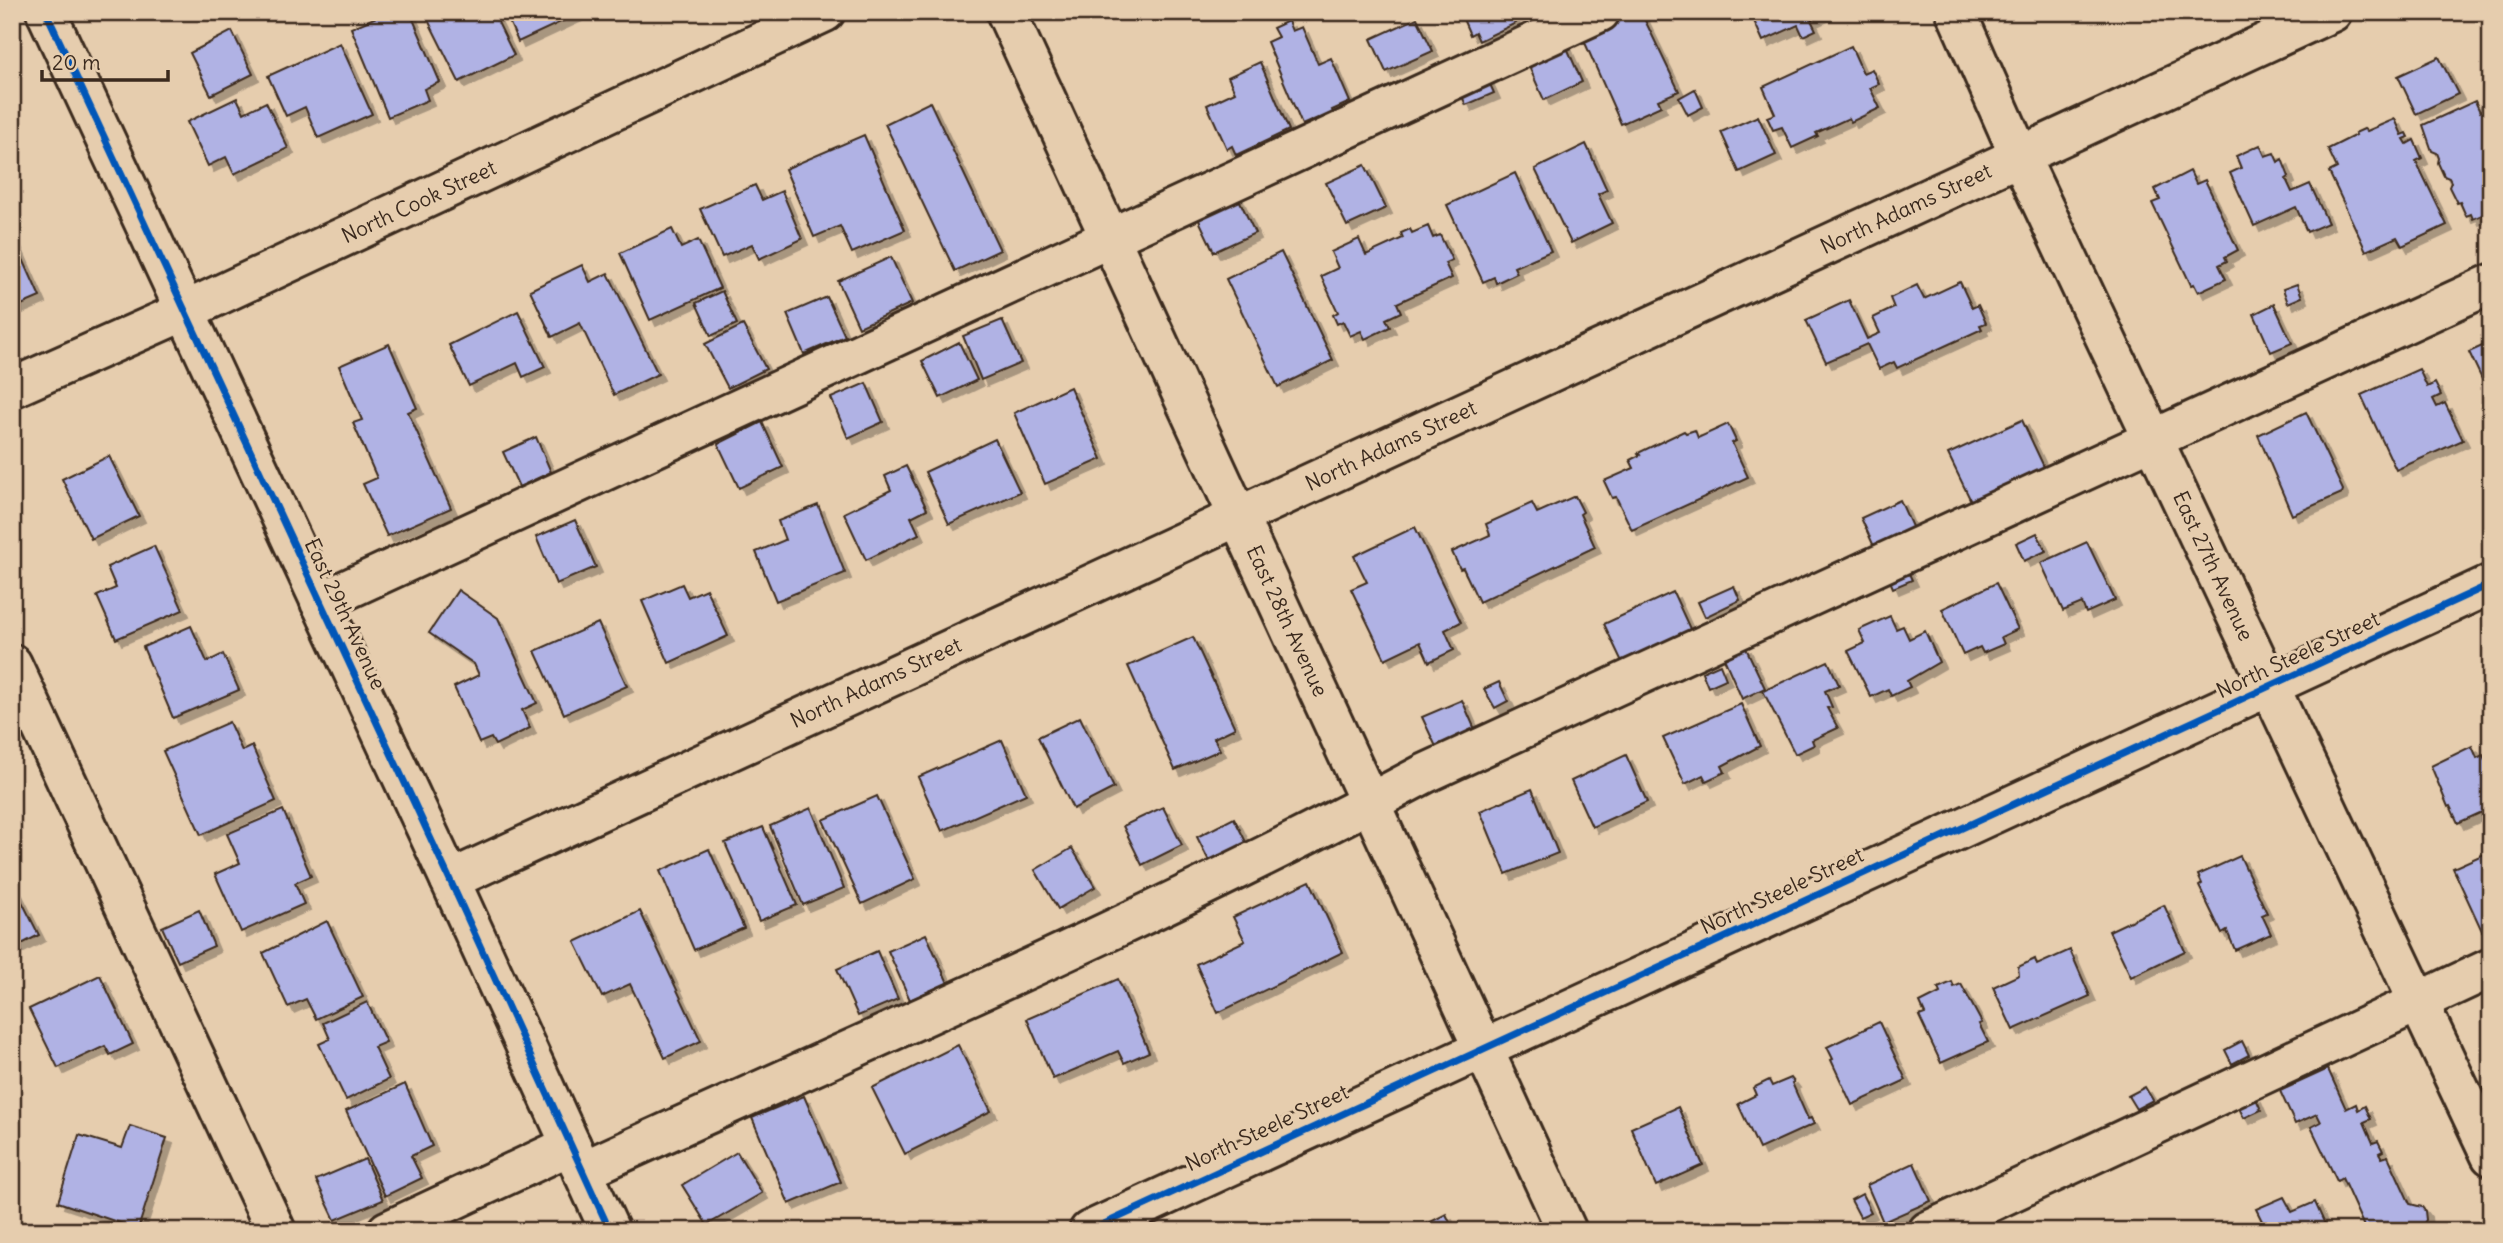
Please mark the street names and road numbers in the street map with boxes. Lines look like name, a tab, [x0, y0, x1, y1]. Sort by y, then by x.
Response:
street label: North Cook Street	[337, 154, 501, 249]
street label: North Adams Street	[1816, 157, 1996, 260]
street label: North Adams Street	[1301, 394, 1481, 497]
street label: East 27th Avenue	[2167, 487, 2260, 645]
street label: East 29th Avenue	[299, 534, 392, 694]
street label: East 28th Avenue	[1241, 541, 1334, 701]
street label: North Steele Street	[2212, 605, 2384, 704]
street label: North Adams Street	[786, 631, 966, 734]
street label: North Steele Street	[1696, 841, 1868, 940]
street label: North Steele Street	[1181, 1078, 1353, 1177]

